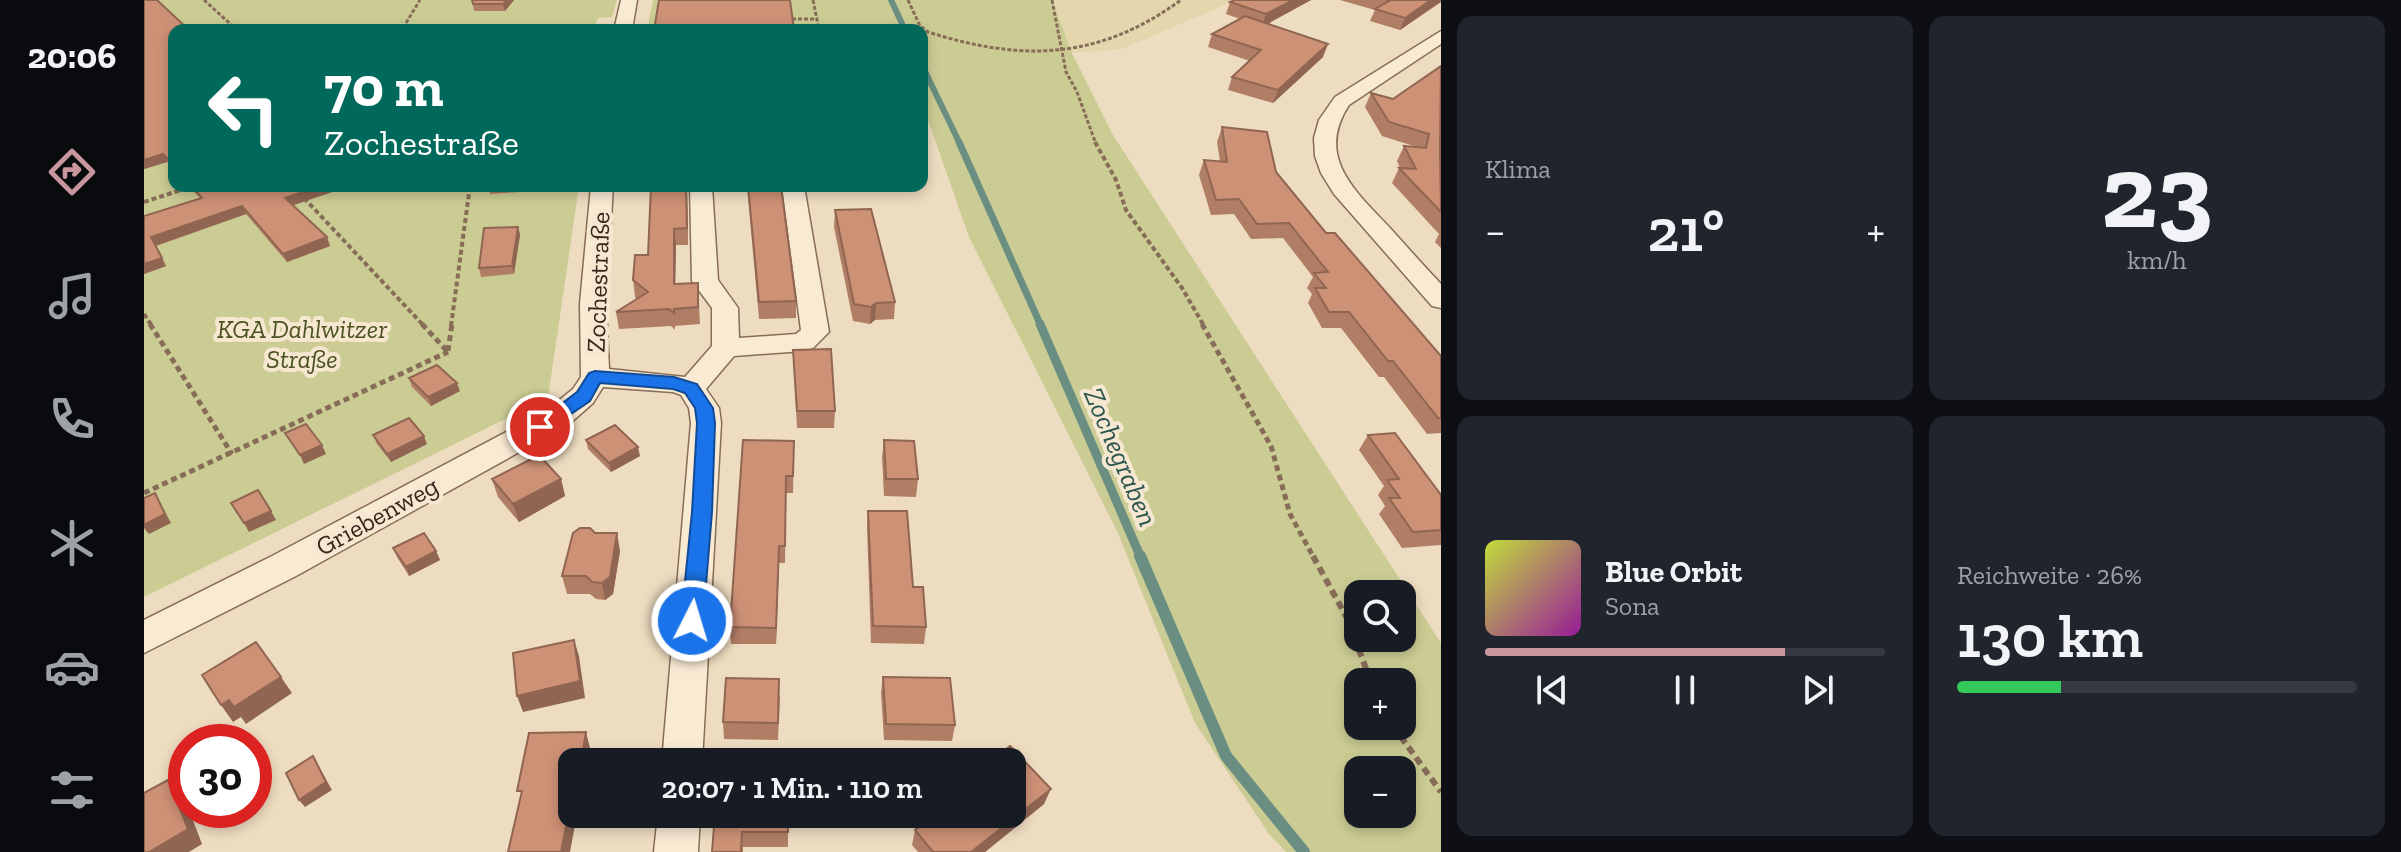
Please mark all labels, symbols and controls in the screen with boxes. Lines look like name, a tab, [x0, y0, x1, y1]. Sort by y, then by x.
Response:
text: 20:06	[27, 34, 117, 77]
text: 70 m	[324, 53, 444, 120]
icon: left	[192, 56, 296, 160]
text: Zochestraße	[324, 121, 519, 164]
text: 23	[2101, 129, 2213, 254]
icon: directions	[44, 144, 100, 200]
text: Klima	[1485, 153, 1551, 185]
text: 21°	[1648, 194, 1724, 266]
text: −	[1485, 204, 1506, 257]
text: +	[1866, 204, 1885, 257]
street label: Zochestraße	[580, 211, 616, 353]
text: km/h	[2127, 244, 2187, 276]
icon: music	[44, 268, 100, 324]
park label: KGA Dahlwitzer Straße	[217, 313, 387, 375]
water label: Zochegraben	[1077, 383, 1165, 531]
icon: phone	[44, 391, 100, 447]
pin	[506, 393, 574, 461]
icon: arrive	[518, 405, 562, 449]
street label: Griebenweg	[310, 469, 444, 563]
icon: climate	[44, 515, 100, 571]
text: Blue Orbit	[1605, 554, 1742, 590]
text: Reichweite · 26%	[1957, 559, 2142, 591]
position arrow	[650, 579, 734, 663]
map controls	[1344, 580, 1416, 828]
button: search	[1344, 580, 1416, 652]
text: Sona	[1605, 590, 1660, 622]
text: 130 km	[1957, 600, 2143, 672]
icon: car	[44, 639, 100, 695]
button: +	[1344, 668, 1416, 740]
icon: previous	[1530, 668, 1574, 712]
icon: pause	[1663, 668, 1707, 712]
icon: next	[1796, 668, 1840, 712]
speed limit sign: 30	[168, 724, 272, 828]
button: −	[1344, 756, 1416, 828]
icon: filters	[44, 762, 100, 818]
text: 20:07 · 1 Min. · 110 m	[662, 770, 922, 806]

